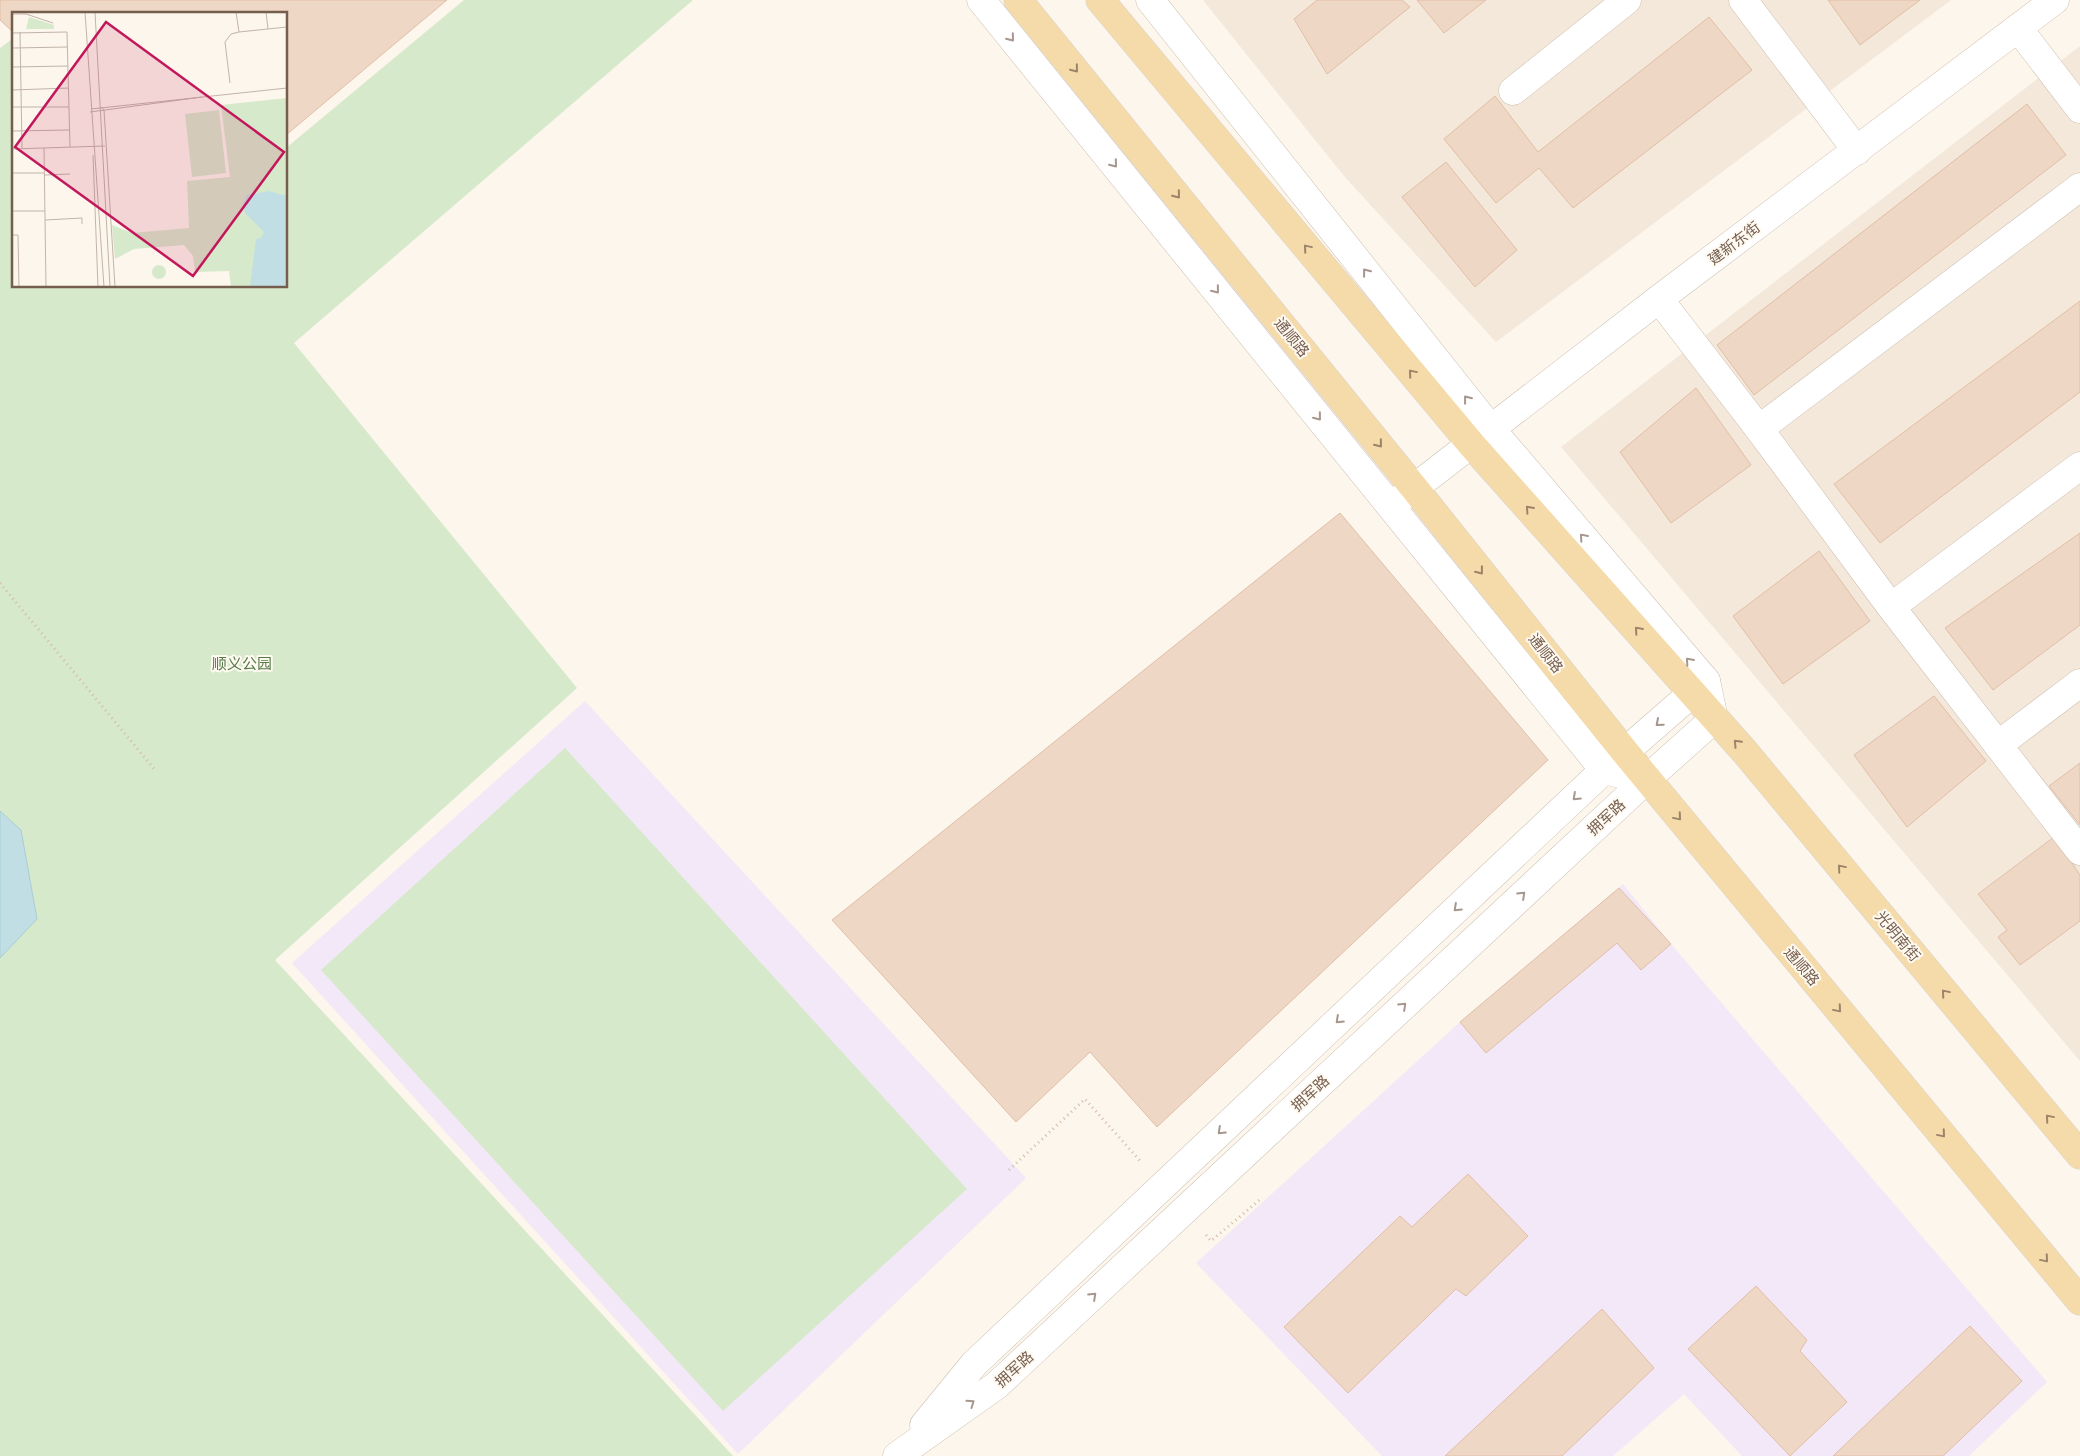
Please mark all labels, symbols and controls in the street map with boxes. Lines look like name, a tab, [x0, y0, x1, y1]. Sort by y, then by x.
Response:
inset map	[12, 12, 288, 288]
one-way arrow	[1006, 32, 1014, 41]
one-way arrow	[1069, 63, 1077, 72]
one-way arrow	[1108, 158, 1116, 167]
one-way arrow	[1172, 190, 1181, 199]
street label: 建新东街	[1704, 217, 1764, 269]
one-way arrow	[1305, 245, 1313, 254]
one-way arrow	[1364, 269, 1372, 278]
one-way arrow	[1211, 285, 1220, 294]
street label: 通顺路	[1270, 314, 1314, 360]
one-way arrow	[1408, 369, 1417, 378]
one-way arrow	[1465, 396, 1473, 405]
one-way arrow	[1313, 411, 1322, 420]
one-way arrow	[1373, 438, 1381, 447]
one-way arrow	[1526, 505, 1535, 514]
one-way arrow	[1580, 533, 1589, 542]
one-way arrow	[1475, 565, 1484, 574]
one-way arrow	[1635, 626, 1644, 635]
street label: 通顺路	[1525, 629, 1567, 677]
park label: 顺义公园	[212, 654, 272, 673]
one-way arrow	[1685, 657, 1694, 666]
one-way arrow	[1655, 717, 1664, 726]
one-way arrow	[1734, 740, 1743, 749]
one-way arrow	[1572, 791, 1581, 800]
street label: 拥军路	[1583, 795, 1629, 839]
one-way arrow	[1672, 811, 1681, 820]
one-way arrow	[1838, 864, 1847, 873]
one-way arrow	[1517, 892, 1526, 901]
one-way arrow	[1454, 902, 1463, 911]
street label: 光明南街	[1871, 907, 1925, 965]
street label: 通顺路	[1780, 943, 1824, 989]
one-way arrow	[1942, 989, 1951, 998]
one-way arrow	[1398, 1003, 1407, 1012]
one-way arrow	[1832, 1003, 1840, 1012]
one-way arrow	[1336, 1014, 1345, 1023]
street label: 拥军路	[1287, 1071, 1333, 1115]
one-way arrow	[2046, 1115, 2054, 1124]
one-way arrow	[1217, 1125, 1226, 1134]
one-way arrow	[1936, 1128, 1944, 1137]
one-way arrow	[2040, 1253, 2048, 1262]
one-way arrow	[1087, 1293, 1096, 1302]
street label: 拥军路	[991, 1347, 1037, 1391]
one-way arrow	[965, 1400, 975, 1409]

